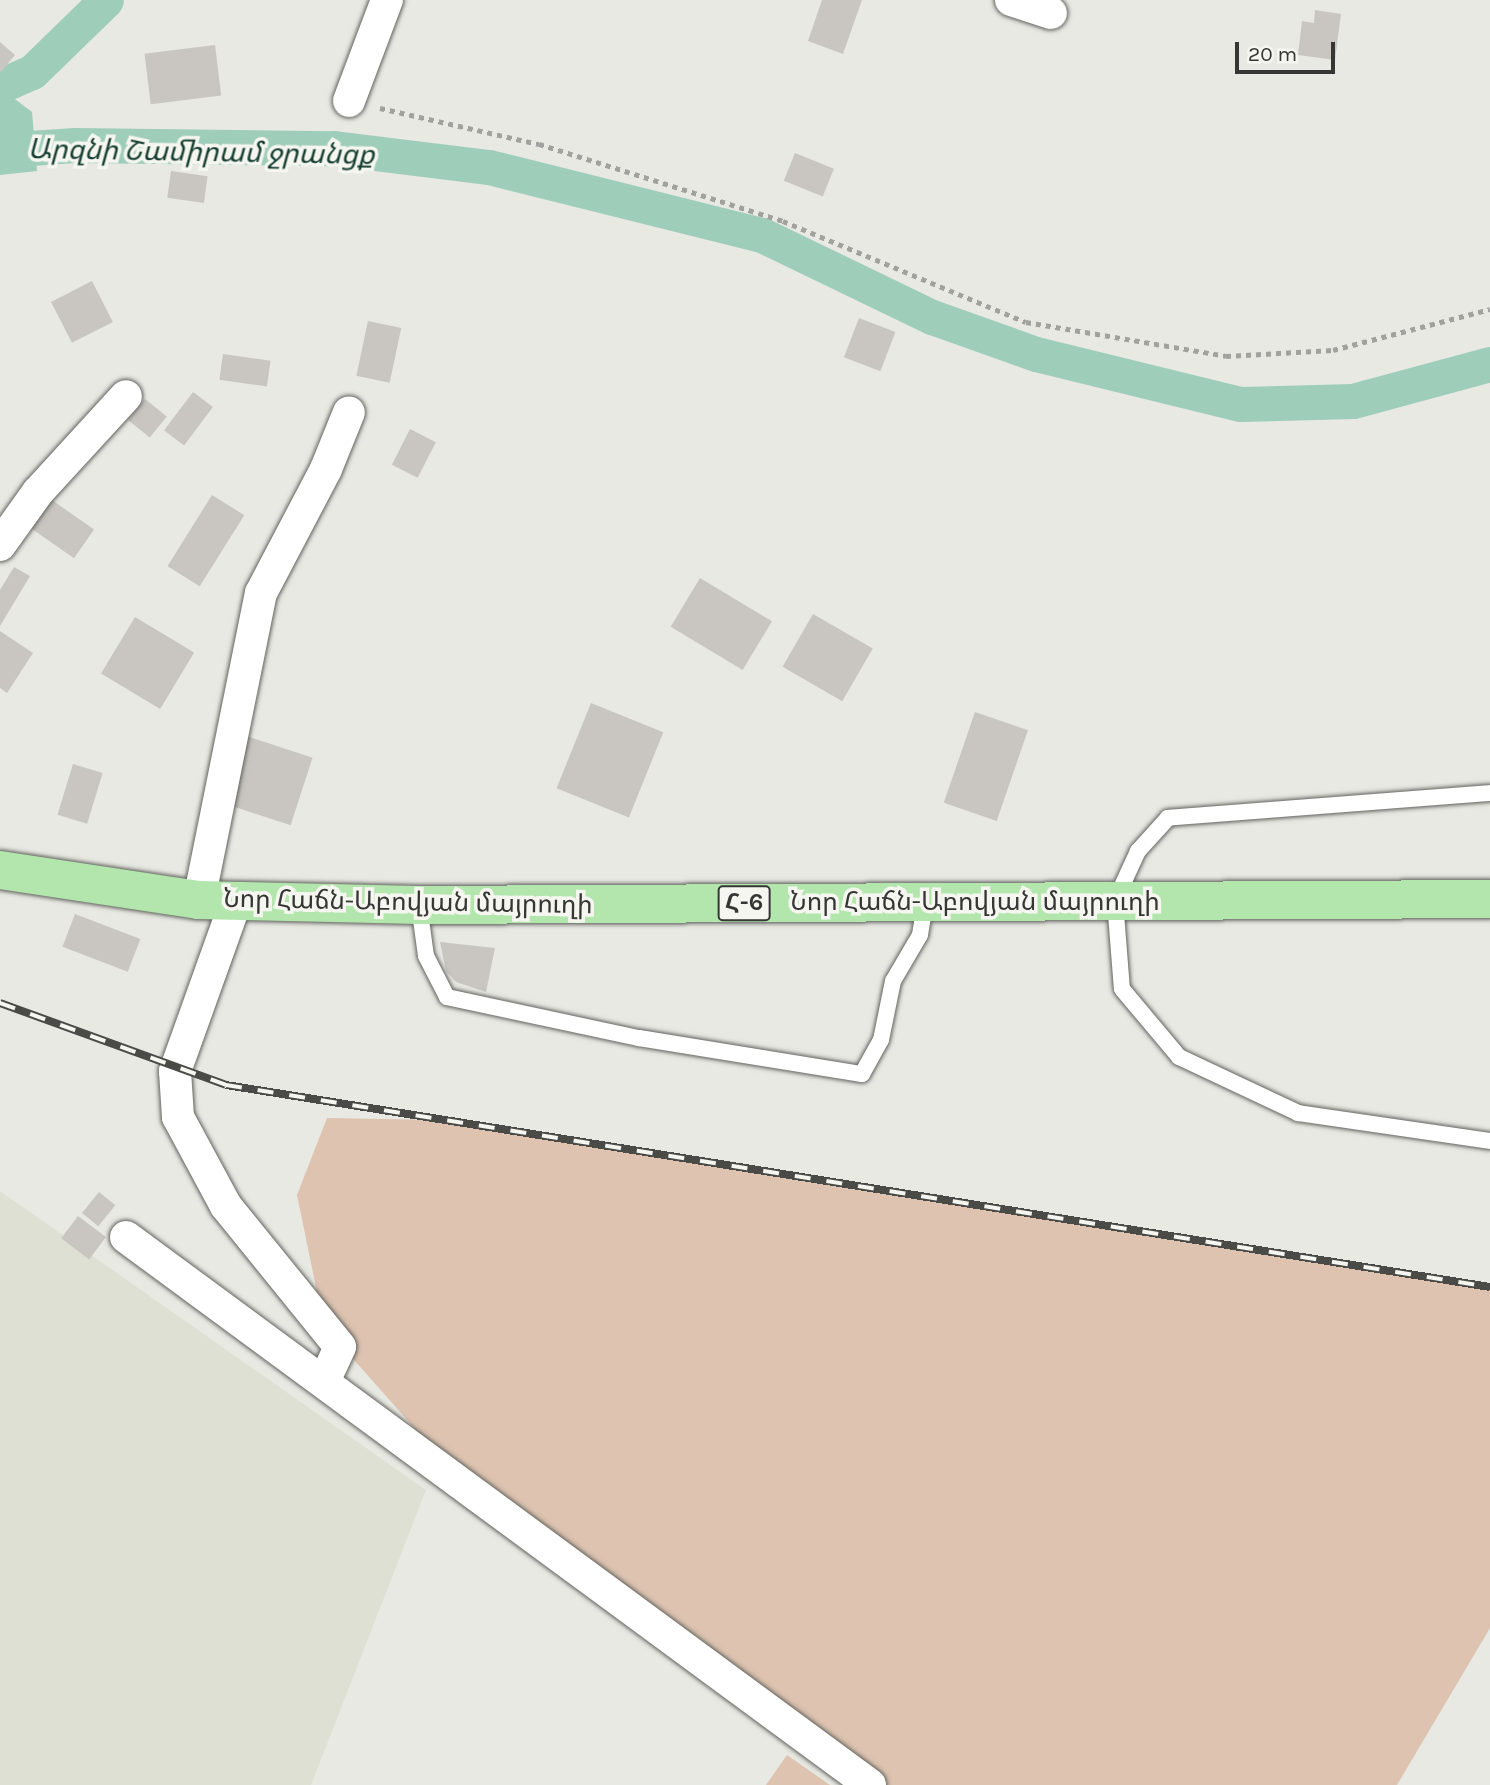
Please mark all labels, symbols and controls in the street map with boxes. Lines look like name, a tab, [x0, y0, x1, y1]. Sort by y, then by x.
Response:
scale bar	[1238, 28, 1338, 72]
text: 20 m	[1248, 42, 1297, 66]
water label: Արզնի Շամիրամ ջրանցք	[27, 132, 375, 172]
road number: Հ-6	[716, 882, 772, 923]
street label: Նոր Հաճն-Աբովյան մայրուղի	[223, 883, 593, 921]
street label: Նոր Հաճն-Աբովյան մայրուղի	[790, 886, 1160, 918]

